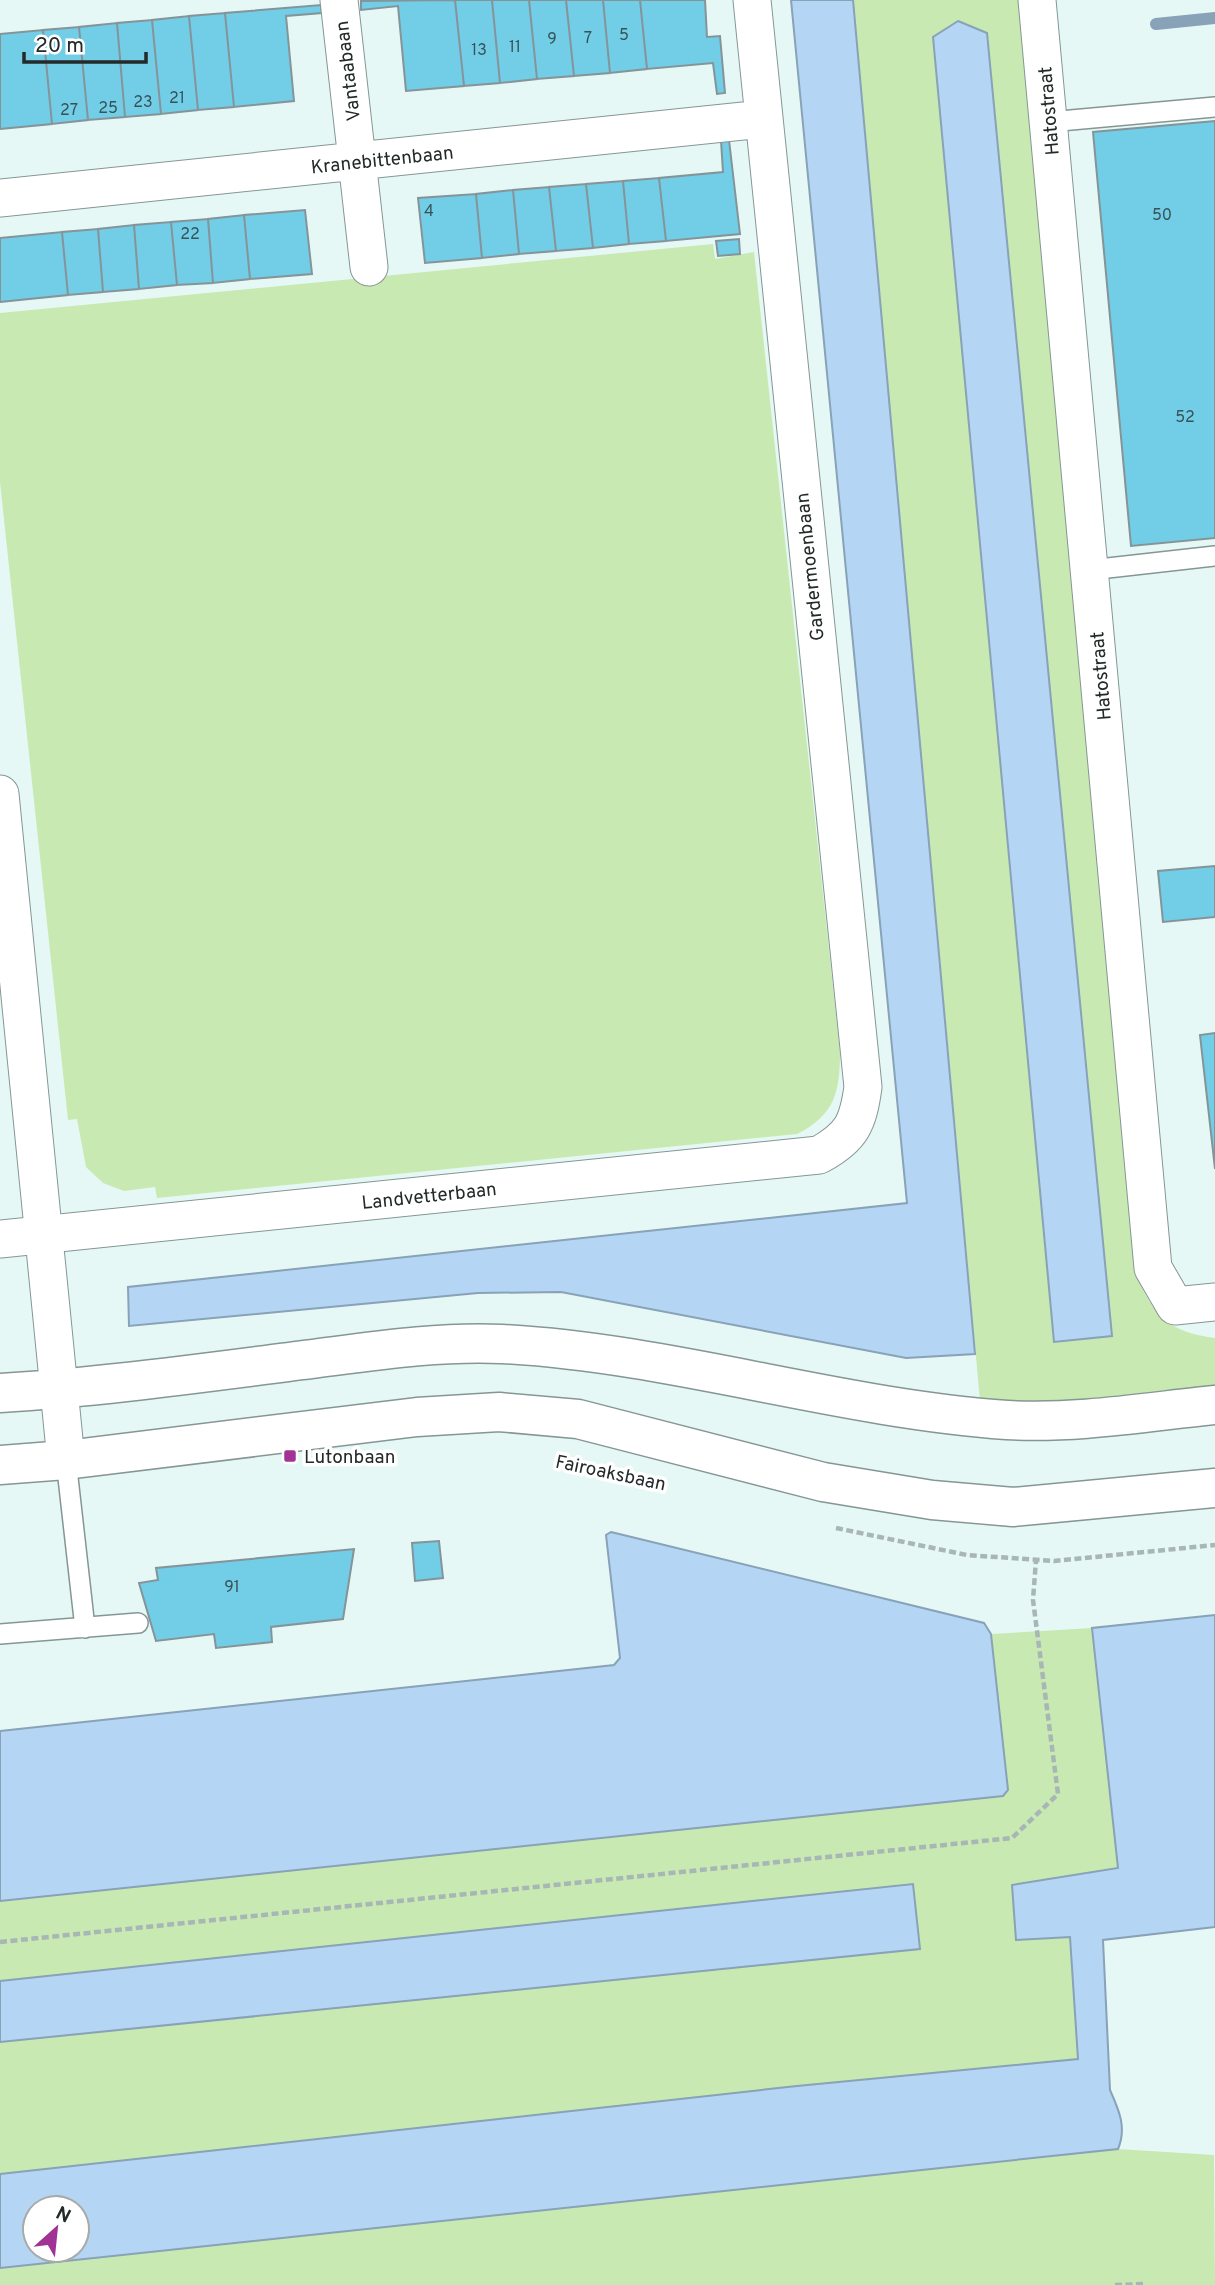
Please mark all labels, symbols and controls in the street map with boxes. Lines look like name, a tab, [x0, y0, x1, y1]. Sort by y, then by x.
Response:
street label: Vantaabaan	[331, 19, 367, 122]
scale bar	[24, 21, 147, 65]
house number: 5	[619, 26, 629, 46]
house number: 7	[584, 29, 592, 49]
house number: 9	[547, 30, 557, 50]
text: 20 m	[35, 33, 84, 60]
house number: 11	[509, 38, 521, 58]
house number: 13	[471, 41, 487, 61]
street label: Hatostraat	[1034, 65, 1066, 156]
house number: 21	[169, 89, 185, 109]
house number: 23	[133, 93, 153, 113]
house number: 25	[98, 99, 118, 119]
house number: 27	[60, 101, 78, 121]
street label: Kranebittenbaan	[310, 142, 455, 180]
house number: 4	[424, 202, 434, 222]
house number: 50	[1152, 206, 1172, 226]
house number: 22	[180, 225, 200, 245]
house number: 52	[1175, 408, 1195, 428]
street label: Gardermoenbaan	[791, 491, 831, 642]
street label: Hatostraat	[1086, 630, 1118, 721]
street label: Landvetterbaan	[360, 1178, 498, 1216]
place label: Lutonbaan	[304, 1446, 396, 1470]
marker: Lutonbaan	[282, 1448, 298, 1464]
street label: Fairoaksbaan	[553, 1451, 668, 1497]
house number: 91	[224, 1578, 240, 1598]
north arrow	[21, 2194, 91, 2264]
text: N	[51, 2202, 74, 2229]

